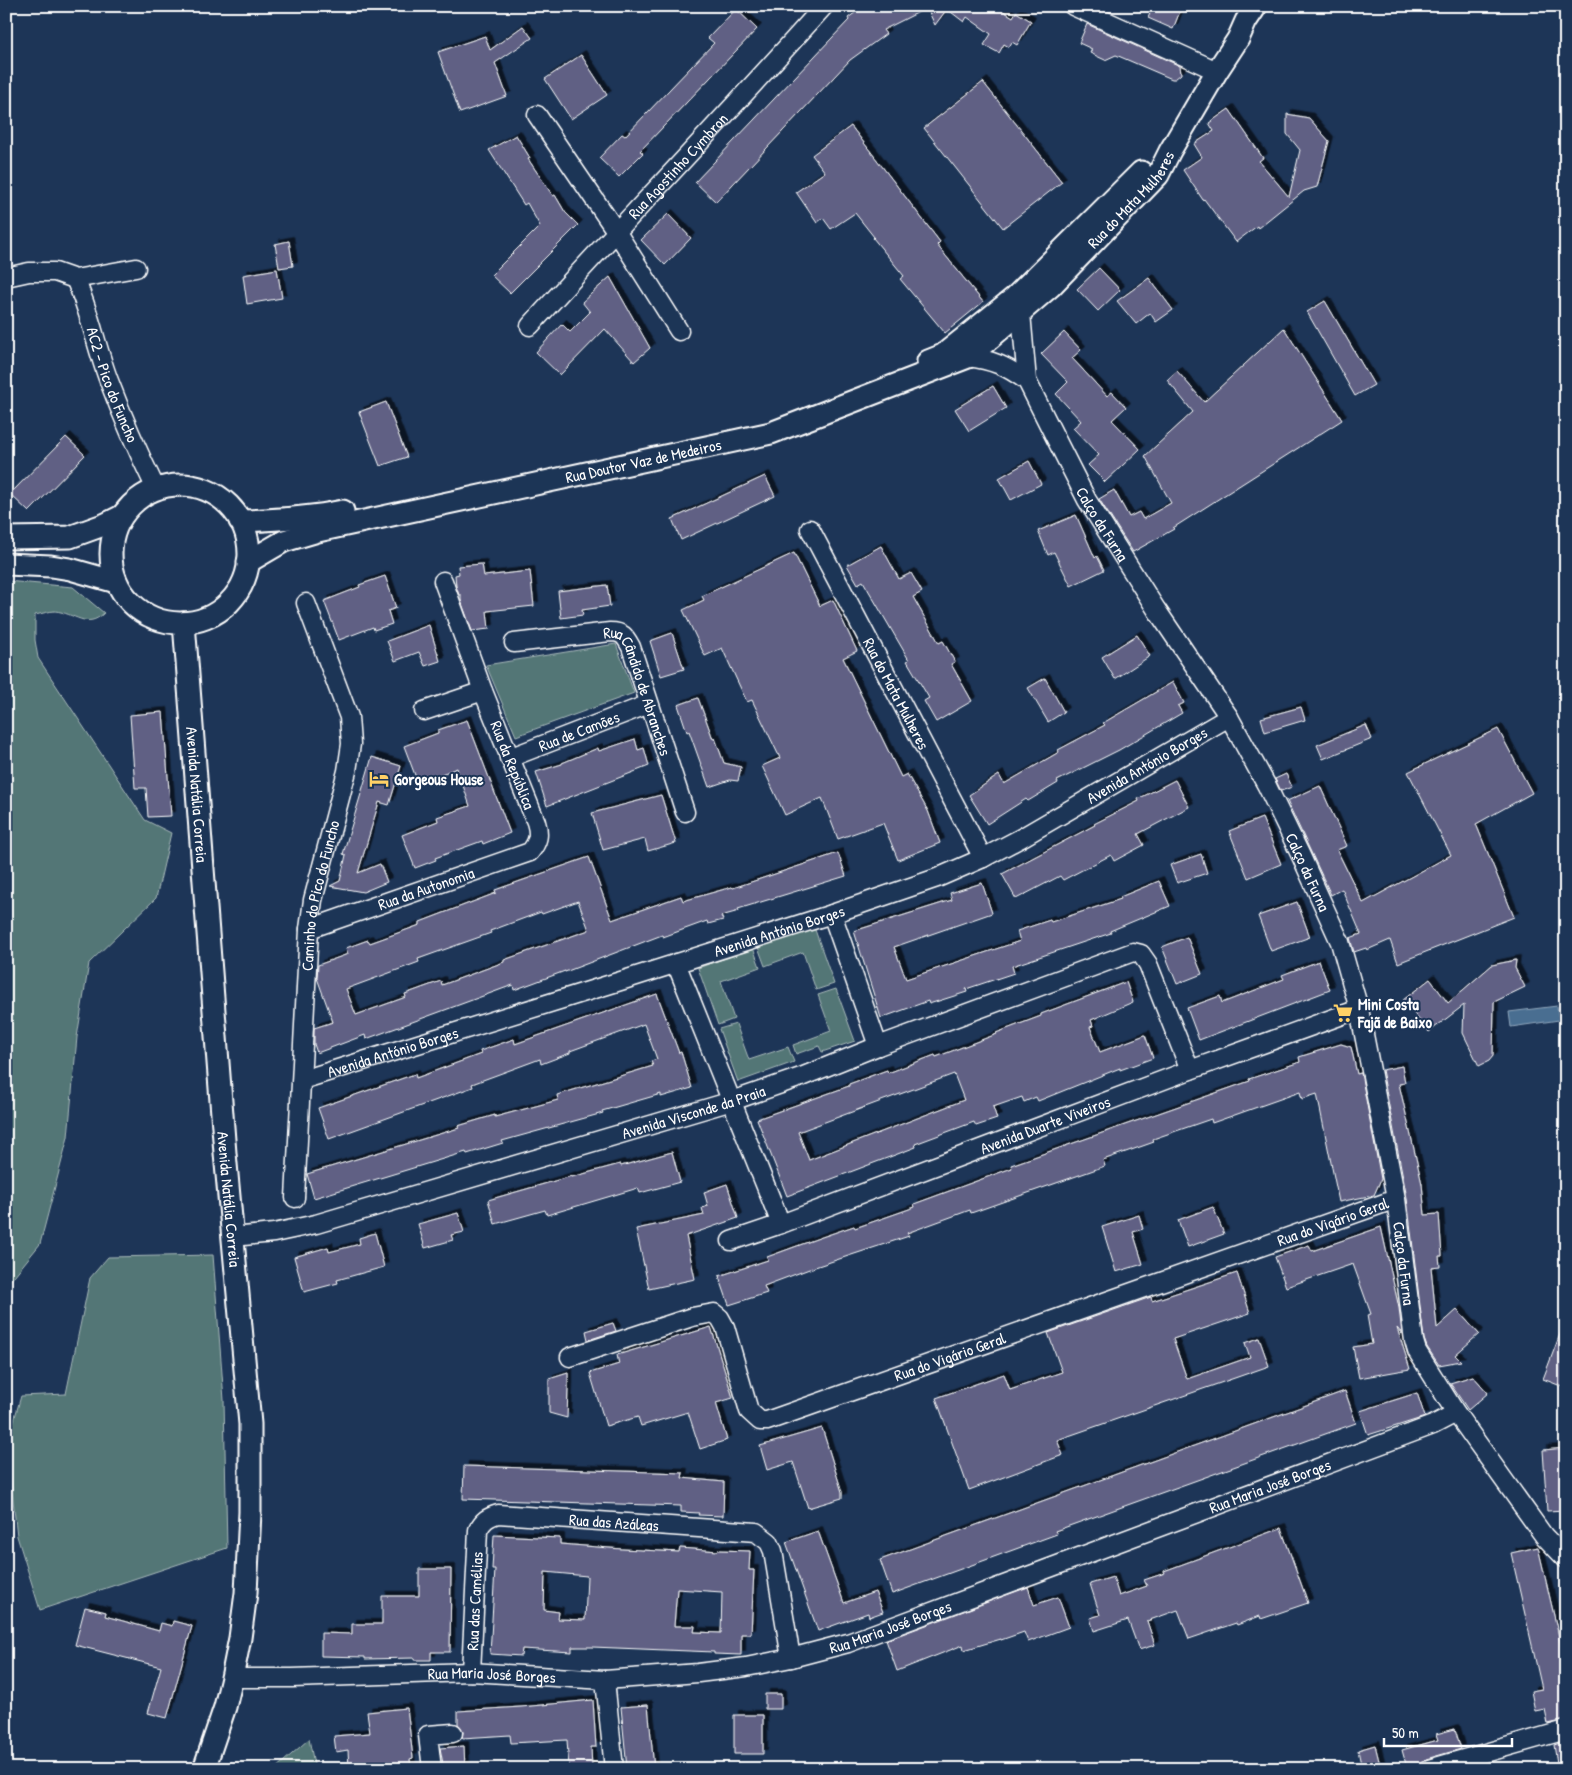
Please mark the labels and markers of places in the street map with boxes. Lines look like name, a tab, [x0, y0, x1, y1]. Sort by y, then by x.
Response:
hotel icon: Gorgeous House	[368, 768, 390, 790]
place label: Gorgeous House	[394, 768, 484, 791]
place label: Mini Costa Fajã de Baixo	[1357, 993, 1432, 1033]
supermarket icon: Mini Costa Fajã de Baixo	[1332, 1002, 1354, 1024]

